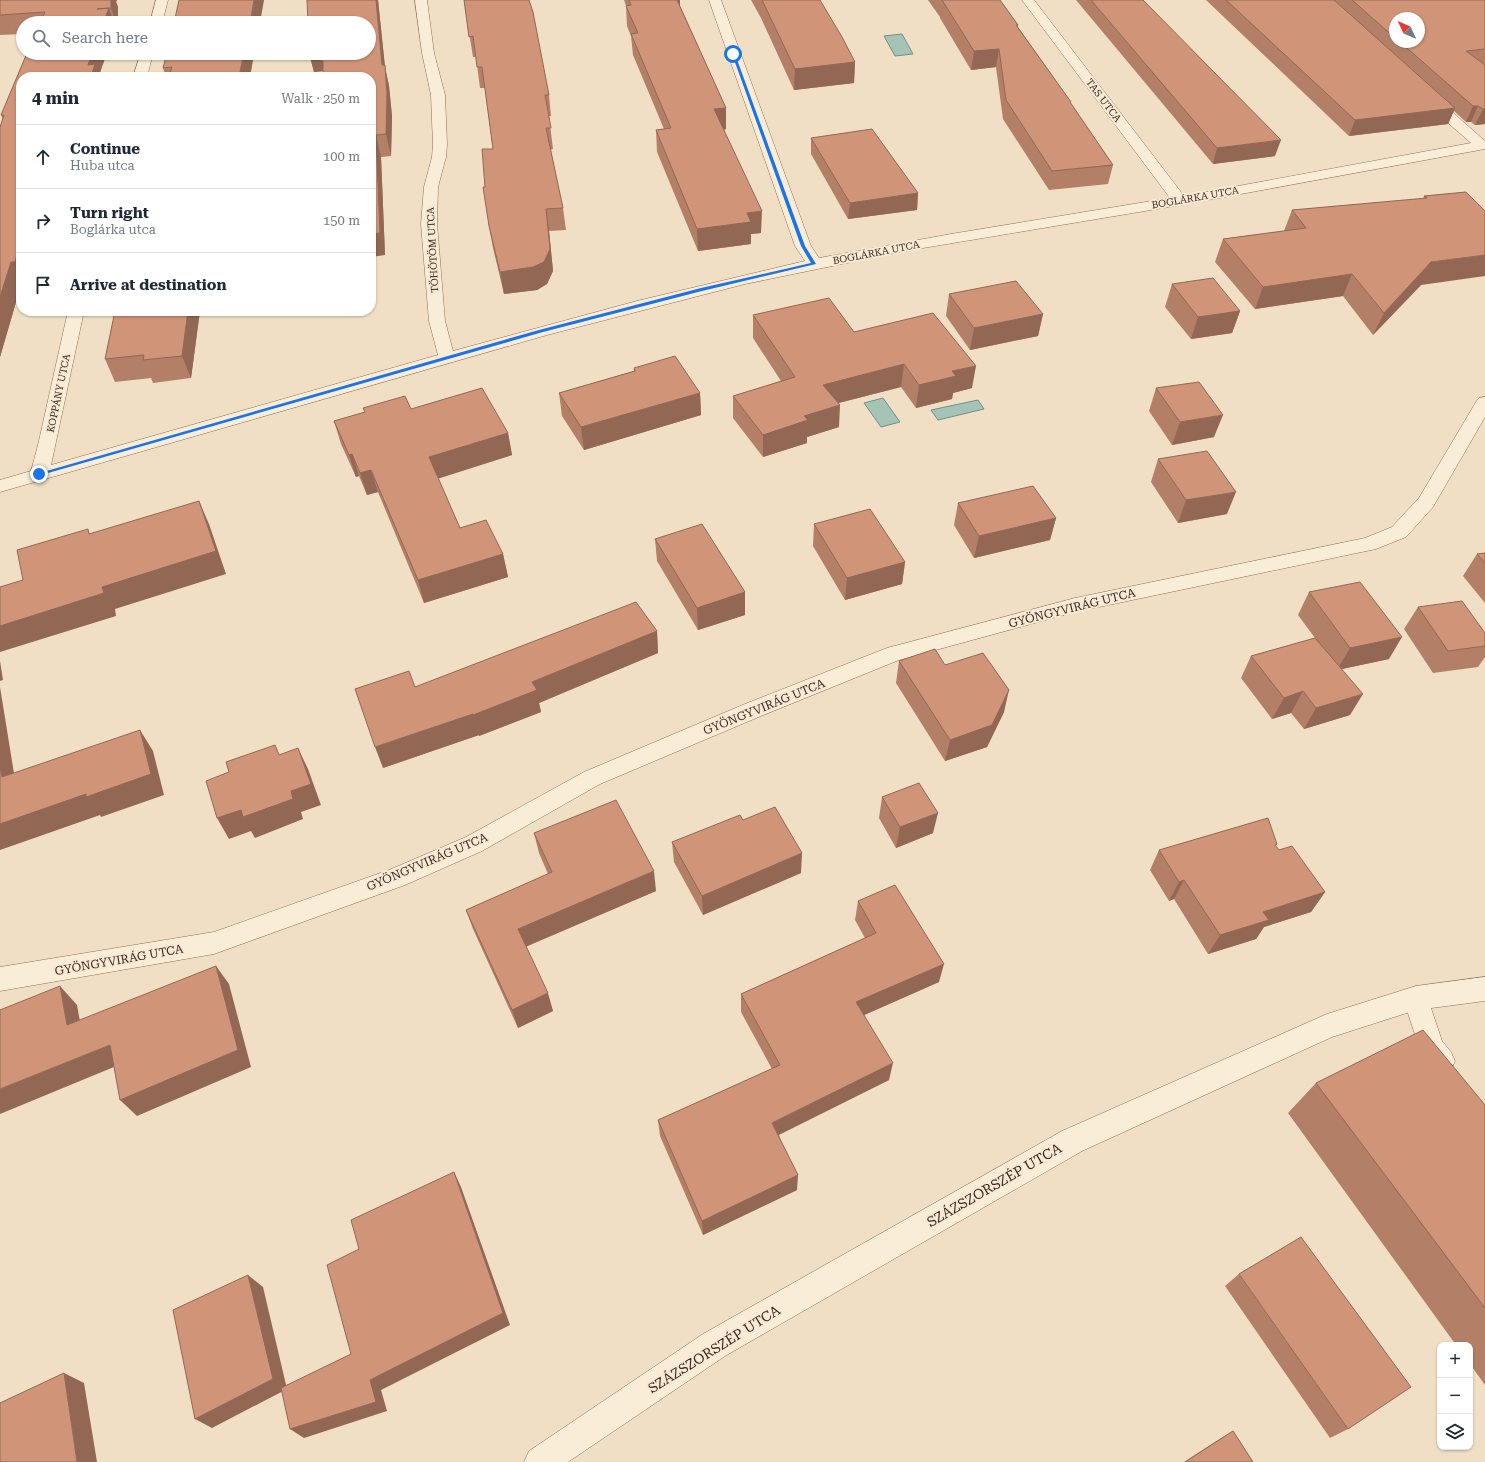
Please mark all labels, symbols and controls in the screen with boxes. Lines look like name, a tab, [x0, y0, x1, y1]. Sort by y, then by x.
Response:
north arrow	[1389, 12, 1425, 48]
search box	[16, 16, 376, 60]
icon: search	[30, 27, 52, 49]
text: Search here	[62, 29, 148, 47]
route start	[724, 45, 742, 63]
street label: TAS UTCA	[1084, 77, 1123, 124]
text: 4 min	[32, 88, 79, 108]
text: Walk · 250 m	[281, 91, 360, 106]
text: Continue	[70, 140, 140, 158]
icon: ahead	[32, 146, 54, 168]
text: 100 m	[323, 149, 360, 164]
text: Huba utca	[70, 158, 135, 173]
street label: BOGLÁRKA UTCA	[1151, 184, 1240, 211]
text: Turn right	[70, 204, 149, 222]
street label: TÖHÖTÖM UTCA	[425, 207, 440, 293]
icon: right	[32, 210, 54, 232]
text: 150 m	[323, 213, 360, 228]
text: Boglárka utca	[70, 222, 156, 237]
street label: BOGLÁRKA UTCA	[832, 239, 920, 266]
icon: arrive	[32, 274, 54, 296]
text: Arrive at destination	[70, 276, 226, 294]
street label: KOPPÁNY UTCA	[45, 353, 72, 433]
route end	[30, 465, 48, 483]
street label: GYÖNGYVIRÁG UTCA	[1007, 585, 1137, 631]
street label: GYÖNGYVIRÁG UTCA	[701, 676, 828, 738]
street label: GYÖNGYVIRÁG UTCA	[364, 830, 490, 894]
street label: GYÖNGYVIRÁG UTCA	[54, 942, 185, 978]
street label: SZÁZSZORSZÉP UTCA	[924, 1140, 1064, 1230]
street label: SZÁZSZORSZÉP UTCA	[645, 1302, 783, 1396]
map controls	[1437, 1342, 1473, 1450]
button: +	[1437, 1342, 1473, 1378]
button: −	[1437, 1378, 1473, 1414]
button: layers	[1437, 1414, 1473, 1450]

